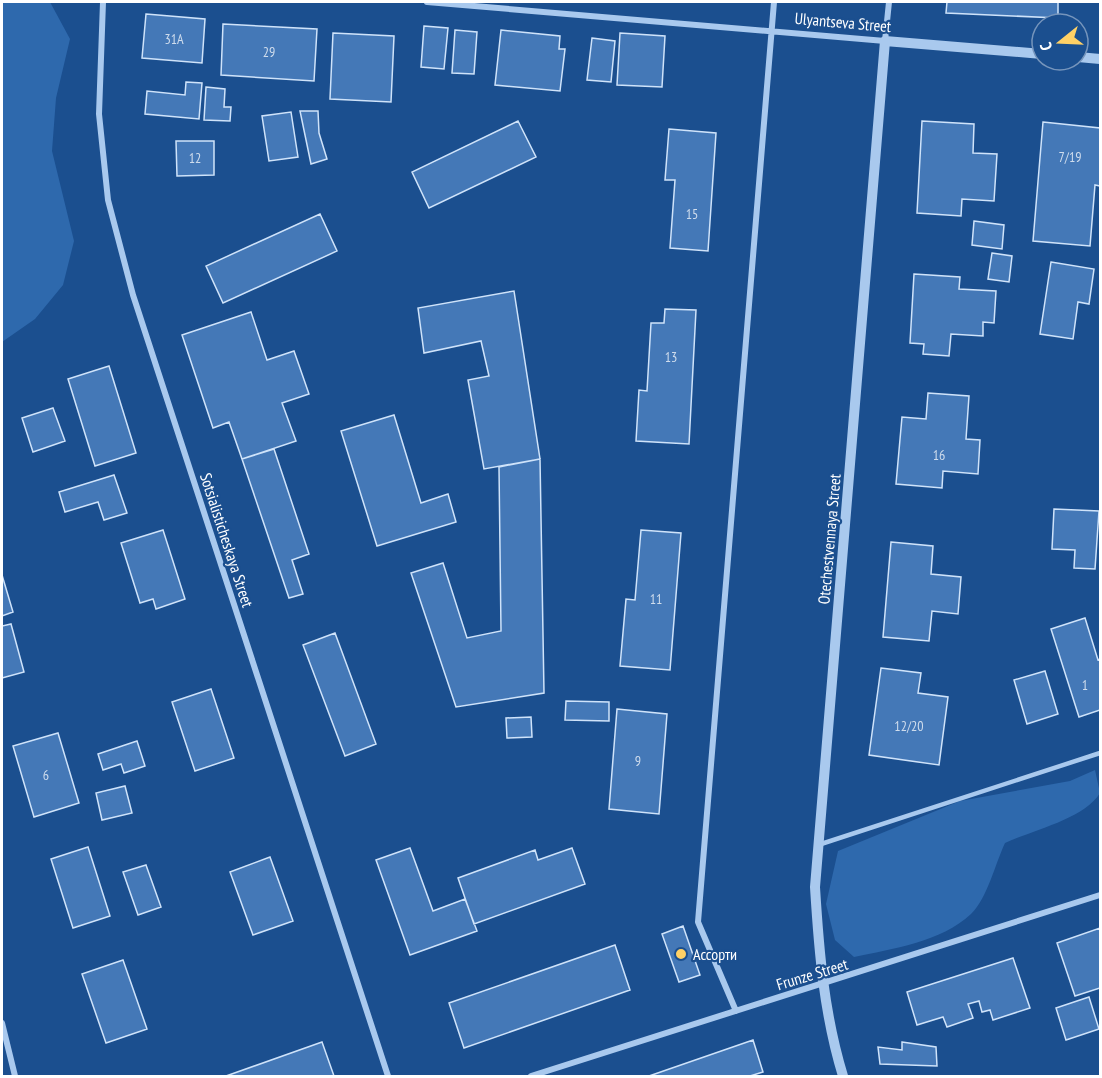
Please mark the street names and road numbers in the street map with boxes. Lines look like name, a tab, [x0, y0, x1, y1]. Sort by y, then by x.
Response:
street label: Ulyantseva Street	[794, 8, 893, 36]
street label: Sotsialisticheskaya Street	[196, 470, 258, 610]
street label: Otechestvennaya Street	[813, 472, 845, 605]
street label: Frunze Street	[774, 953, 851, 994]

